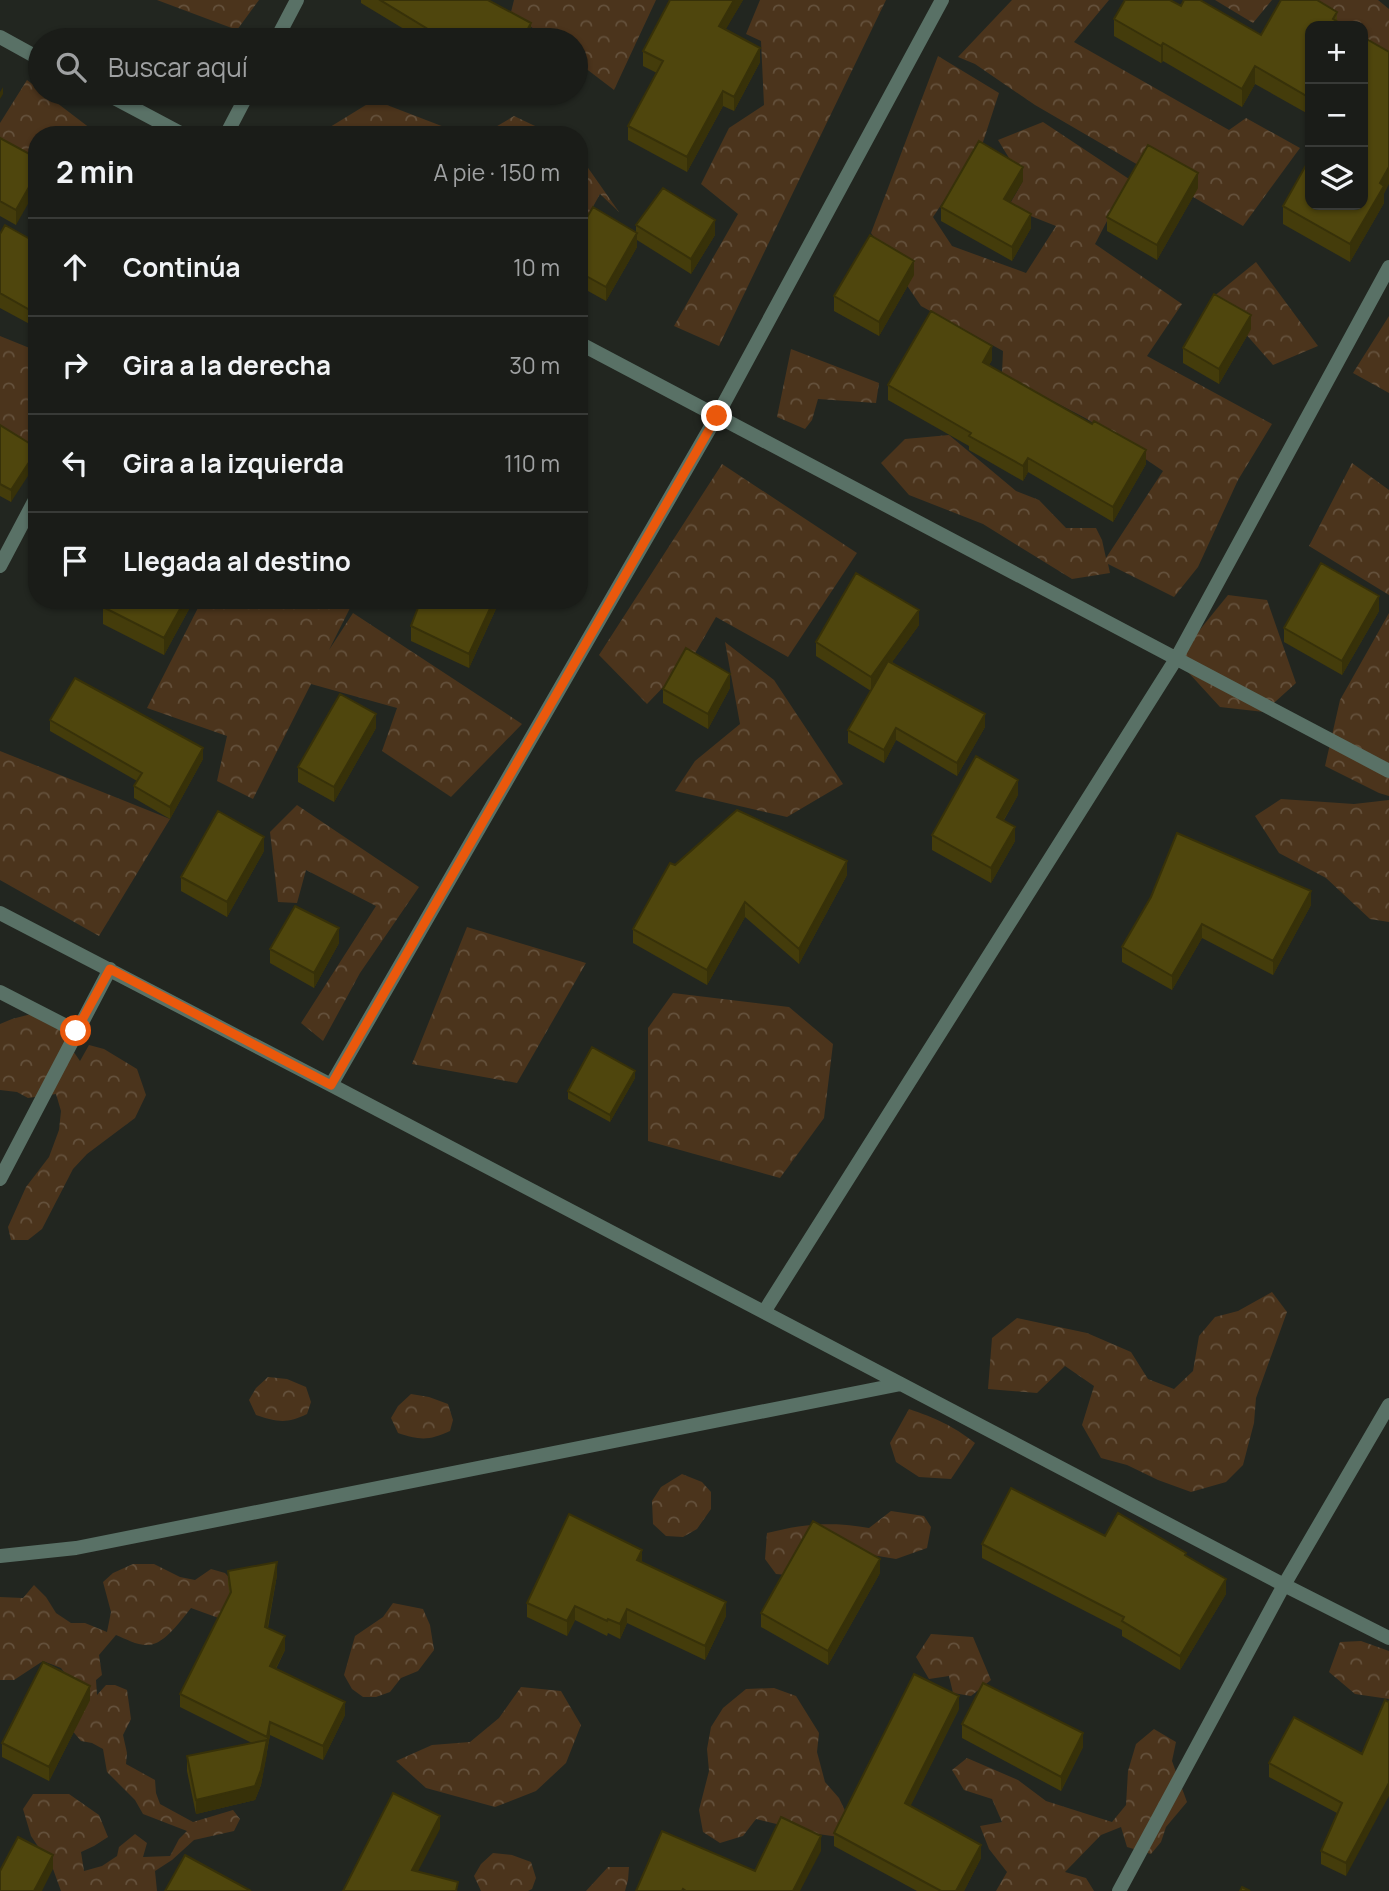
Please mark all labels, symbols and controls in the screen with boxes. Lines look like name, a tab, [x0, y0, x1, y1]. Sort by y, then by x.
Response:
map controls	[1305, 21, 1368, 210]
button: +	[1305, 21, 1368, 84]
search box	[28, 28, 588, 105]
icon: search	[52, 48, 90, 86]
text: Buscar aquí	[108, 49, 248, 85]
button: −	[1305, 84, 1368, 147]
button: layers	[1305, 147, 1368, 210]
text: 2 min	[56, 151, 134, 192]
text: A pie · 150 m	[434, 156, 560, 188]
icon: ahead	[56, 248, 94, 286]
text: Continúa	[123, 249, 241, 285]
text: 10 m	[513, 251, 560, 283]
icon: right	[56, 346, 94, 384]
text: Gira a la derecha	[123, 347, 331, 383]
text: 30 m	[509, 349, 560, 381]
route end	[701, 400, 732, 431]
icon: left	[56, 444, 94, 482]
text: Gira a la izquierda	[123, 445, 344, 481]
text: 110 m	[504, 447, 560, 479]
icon: arrive	[56, 542, 94, 580]
text: Llegada al destino	[123, 543, 351, 579]
route start	[60, 1015, 91, 1046]

